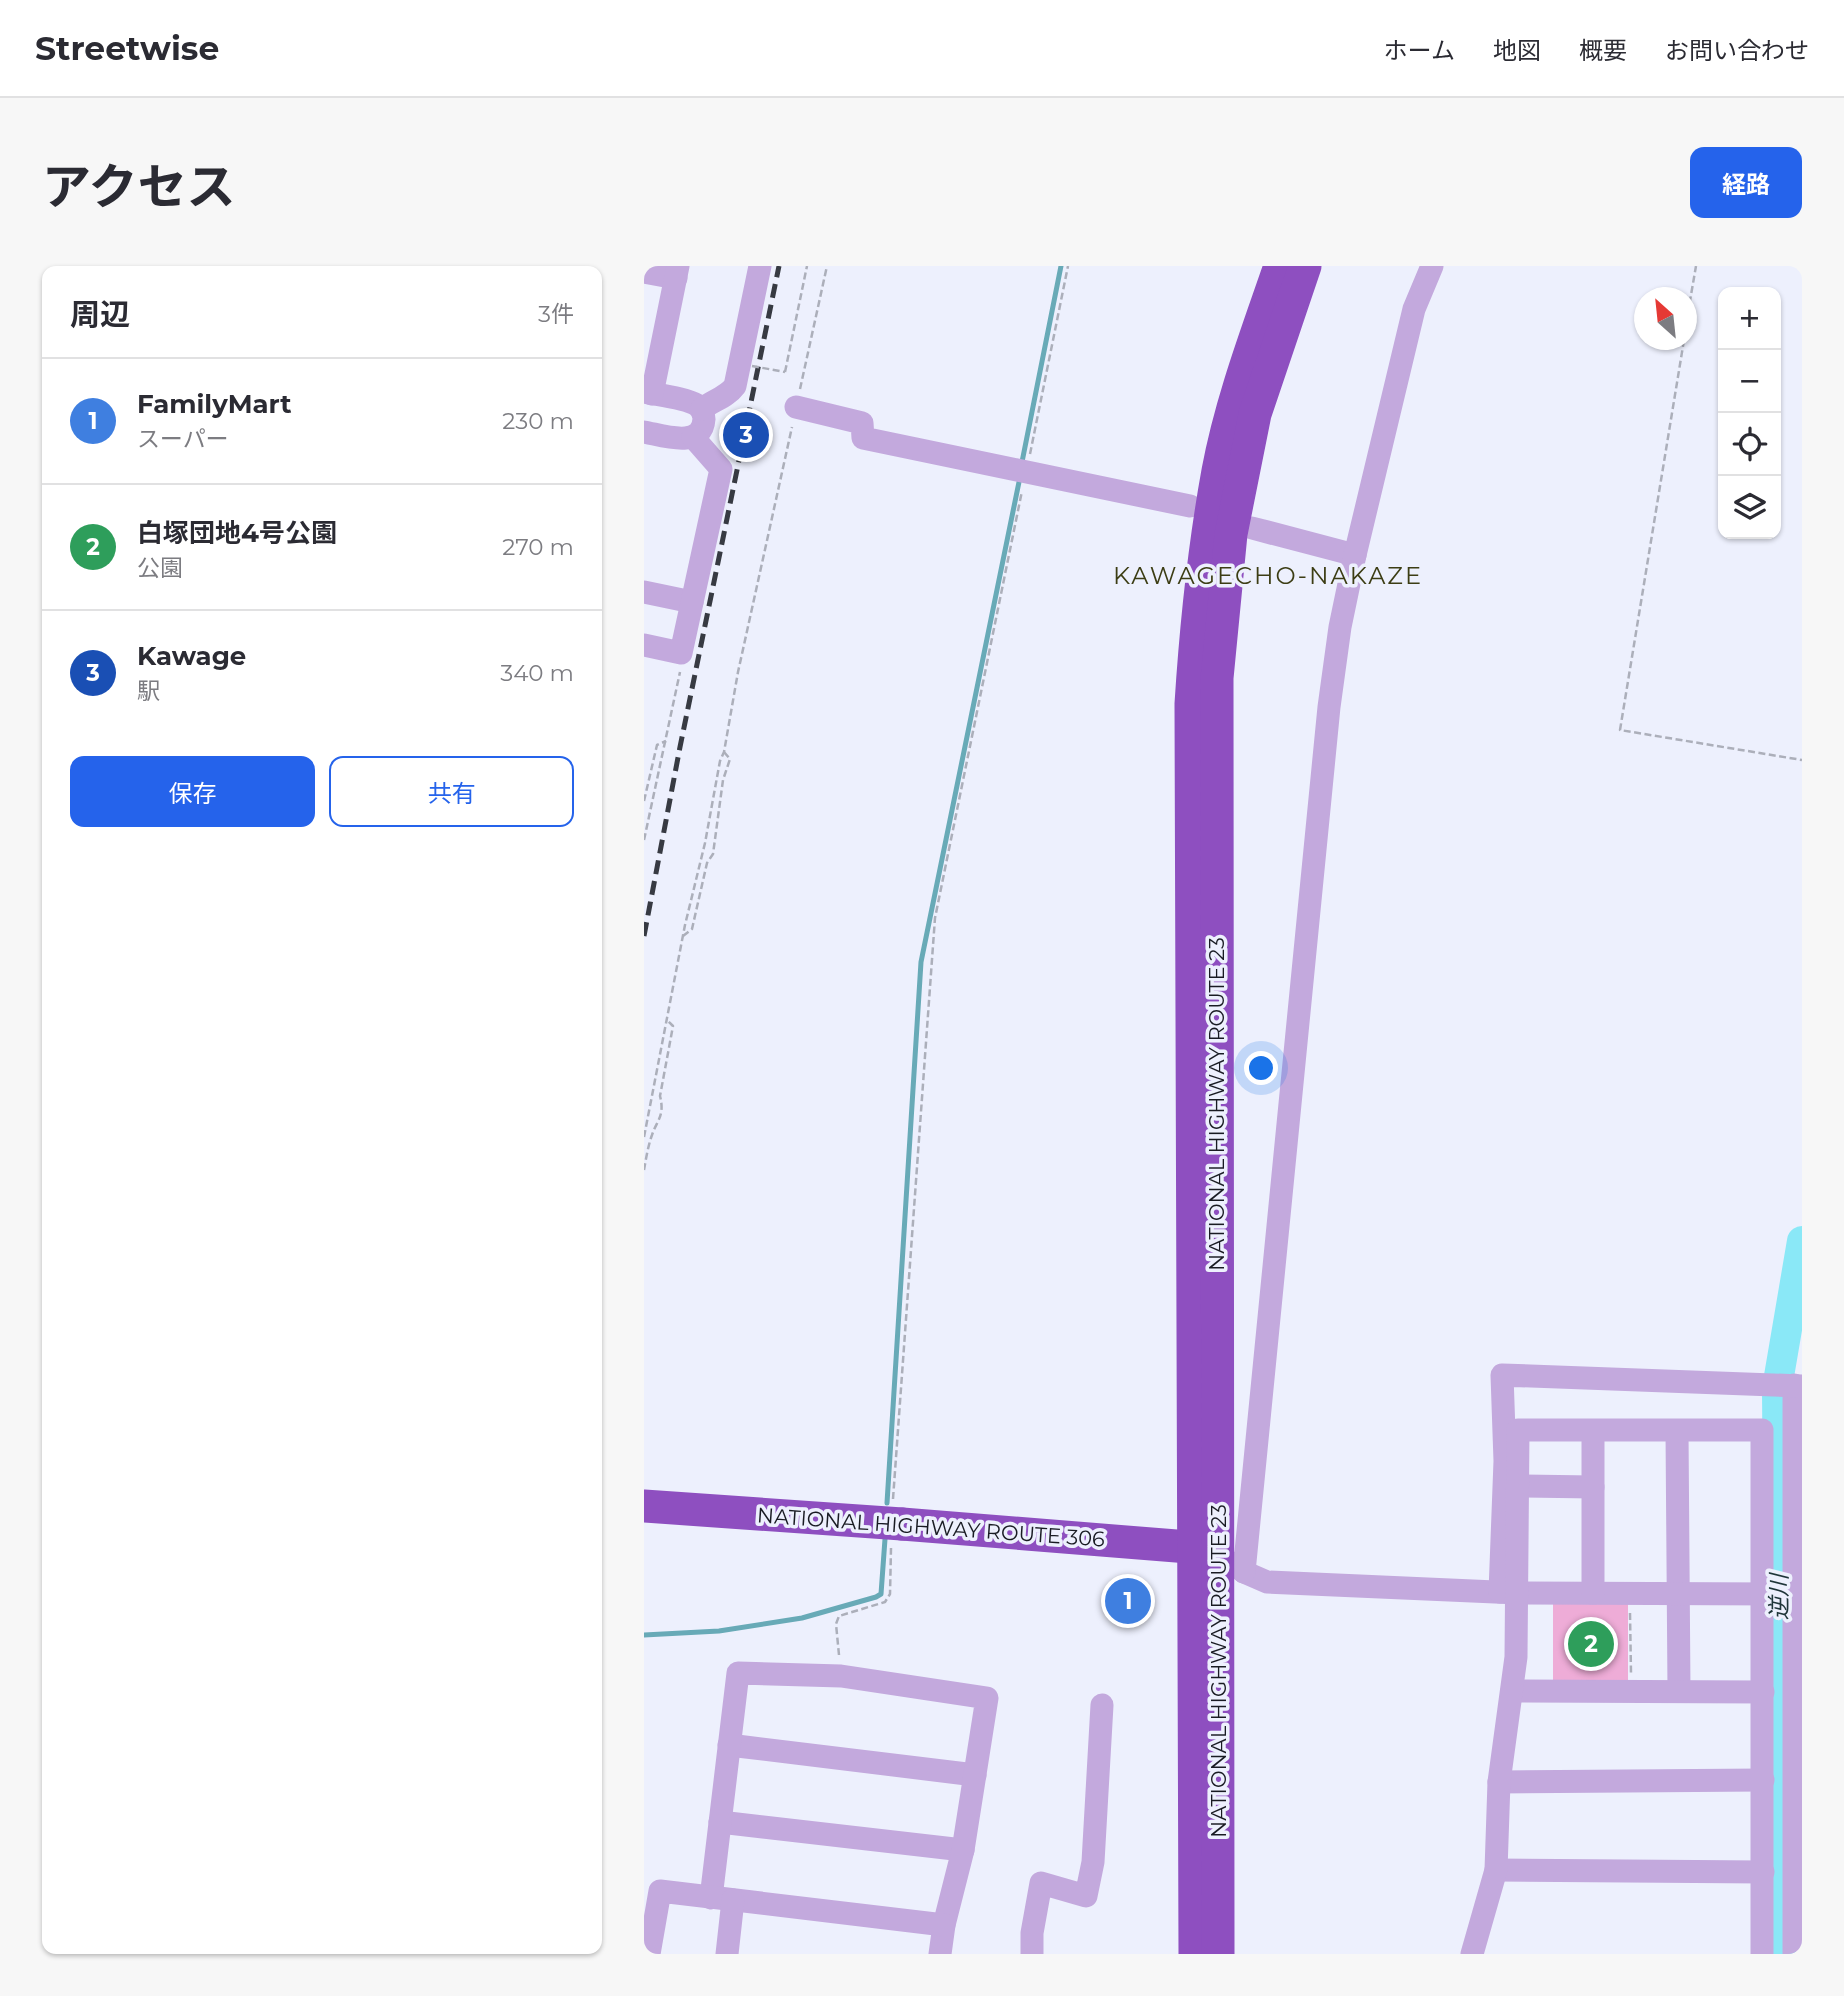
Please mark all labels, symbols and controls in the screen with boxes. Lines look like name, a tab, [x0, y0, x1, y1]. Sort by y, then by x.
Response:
text: Streetwise	[35, 28, 219, 68]
text: ホーム	[1384, 36, 1455, 65]
text: 地図	[1493, 36, 1541, 65]
text: 概要	[1579, 36, 1627, 65]
text: お問い合わせ	[1665, 36, 1809, 65]
button: 経路	[1690, 147, 1802, 218]
text: アクセス	[42, 157, 236, 216]
north arrow	[1634, 287, 1697, 350]
map controls	[1718, 287, 1781, 539]
button: +	[1718, 287, 1781, 350]
text: 周辺	[70, 296, 130, 333]
text: 3件	[538, 300, 574, 328]
button: −	[1718, 350, 1781, 413]
text: FamilyMart	[137, 388, 292, 420]
text: 1	[88, 407, 98, 435]
text: 230 m	[502, 407, 574, 435]
pin: 3	[723, 409, 769, 461]
button: locate	[1718, 413, 1781, 476]
text: スーパー	[137, 425, 229, 453]
button: layers	[1718, 476, 1781, 539]
text: 白塚団地4号公園	[137, 517, 337, 549]
text: 2	[86, 533, 100, 561]
text: 270 m	[502, 533, 574, 561]
text: 公園	[137, 554, 183, 582]
district label: KAWAGECHO-NAKAZE	[1113, 561, 1423, 590]
text: Kawage	[137, 640, 246, 672]
text: 3	[86, 659, 100, 687]
text: 340 m	[500, 659, 574, 687]
text: 駅	[137, 677, 160, 705]
button: 保存	[70, 756, 315, 827]
button: 共有	[329, 756, 574, 827]
street label: NATIONAL HIGHWAY ROUTE 23	[1204, 937, 1229, 1271]
your location	[1244, 1051, 1278, 1085]
street label: NATIONAL HIGHWAY ROUTE 306	[756, 1502, 1106, 1552]
street label: NATIONAL HIGHWAY ROUTE 23	[1206, 1504, 1231, 1838]
water label: 逆川	[1765, 1571, 1793, 1620]
pin: 1	[1105, 1575, 1151, 1627]
pin: 2	[1568, 1618, 1614, 1670]

